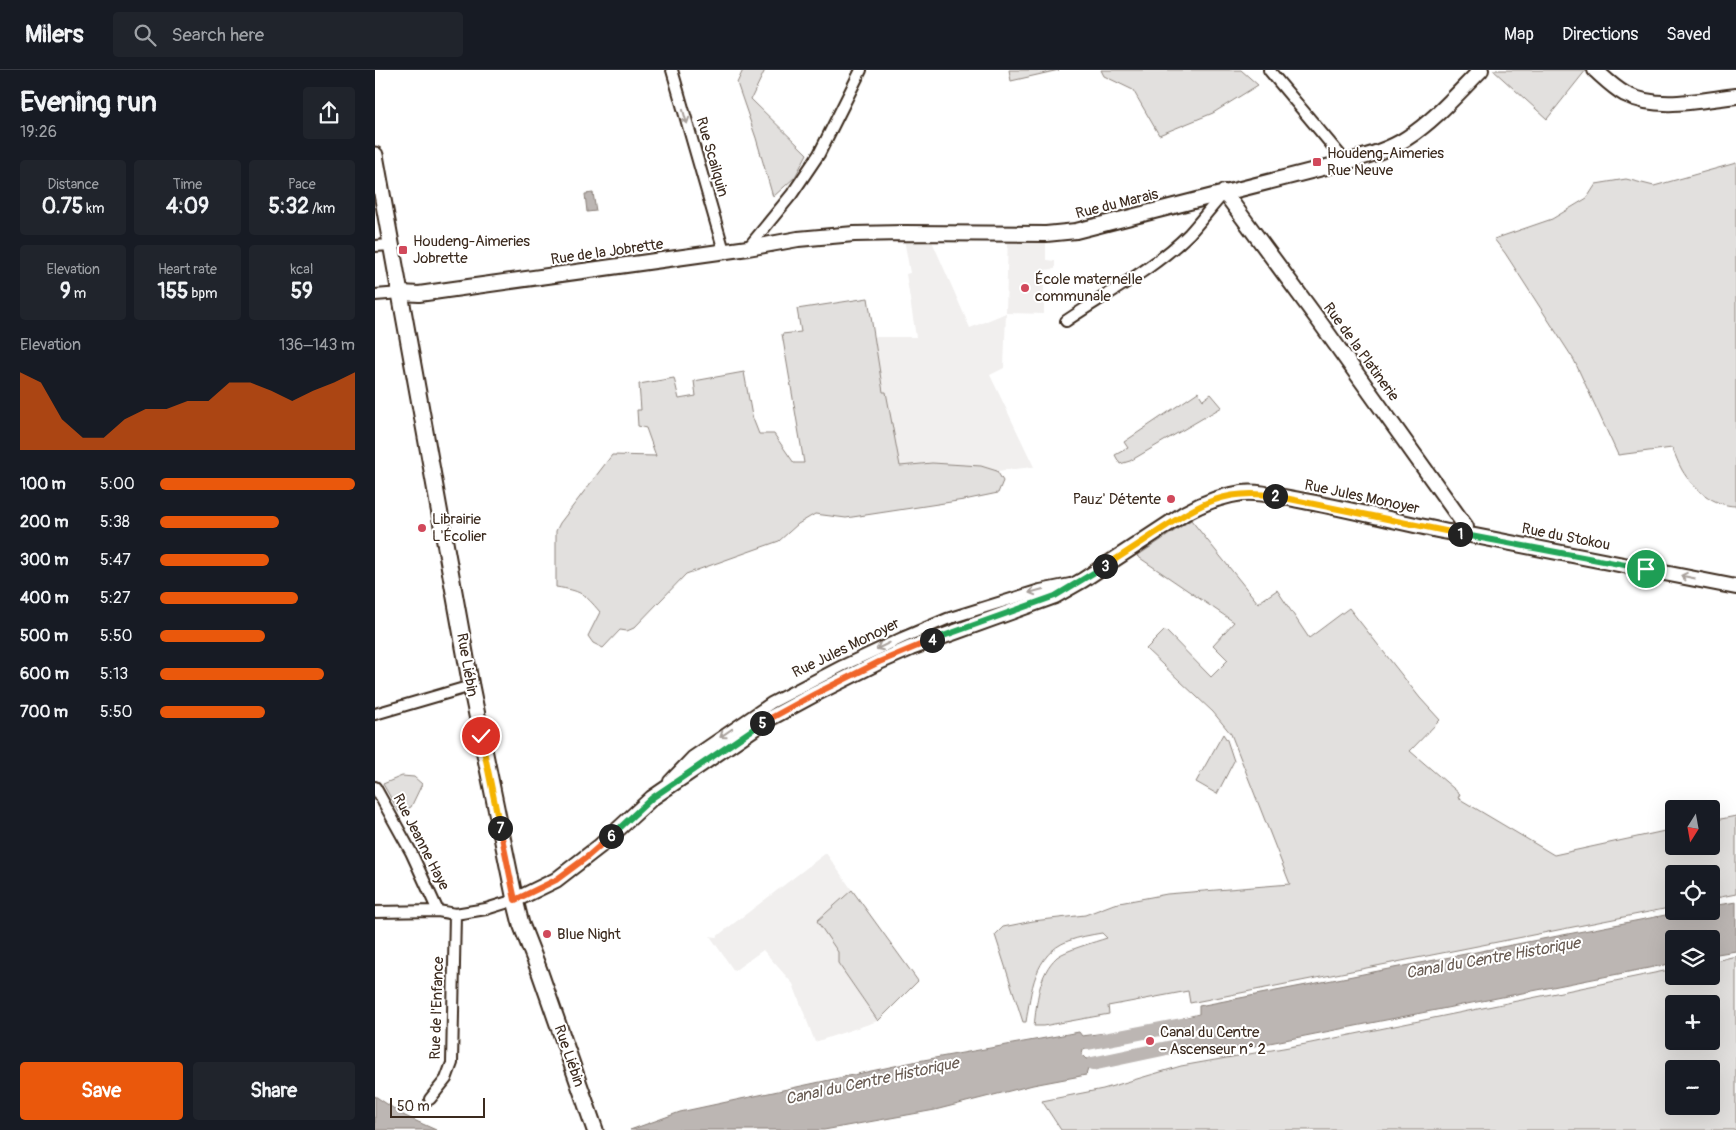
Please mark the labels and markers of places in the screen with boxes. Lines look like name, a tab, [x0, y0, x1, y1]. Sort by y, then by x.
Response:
place label: Houdeng-Aimeries Rue Neuve	[1327, 144, 1444, 180]
marker: Houdeng-Aimeries Rue Neuve	[1311, 156, 1323, 168]
place label: Houdeng-Aimeries Jobrette	[413, 232, 530, 268]
marker: Houdeng-Aimeries Jobrette	[397, 244, 409, 256]
place label: École maternelle communale	[1035, 270, 1143, 306]
marker: École maternelle communale	[1019, 282, 1031, 294]
pin: 2	[1263, 484, 1287, 508]
place label: Pauz' Détente	[1073, 490, 1162, 509]
marker: Pauz' Détente	[1165, 493, 1177, 505]
place label: Librairie L'Écolier	[432, 510, 487, 546]
marker: Librairie L'Écolier	[416, 522, 428, 534]
pin: 1	[1447, 522, 1473, 546]
pin	[1625, 548, 1667, 590]
pin: 3	[1093, 554, 1117, 578]
pin: 4	[919, 628, 945, 652]
pin: 5	[749, 710, 775, 736]
pin	[460, 715, 502, 757]
pin: 7	[487, 816, 513, 840]
pin: 6	[599, 824, 623, 848]
place label: Blue Night	[557, 925, 622, 944]
marker: Blue Night	[541, 928, 553, 940]
place label: Canal du Centre - Ascenseur n° 2	[1160, 1023, 1266, 1059]
marker: Canal du Centre - Ascenseur n° 2	[1144, 1035, 1156, 1047]

